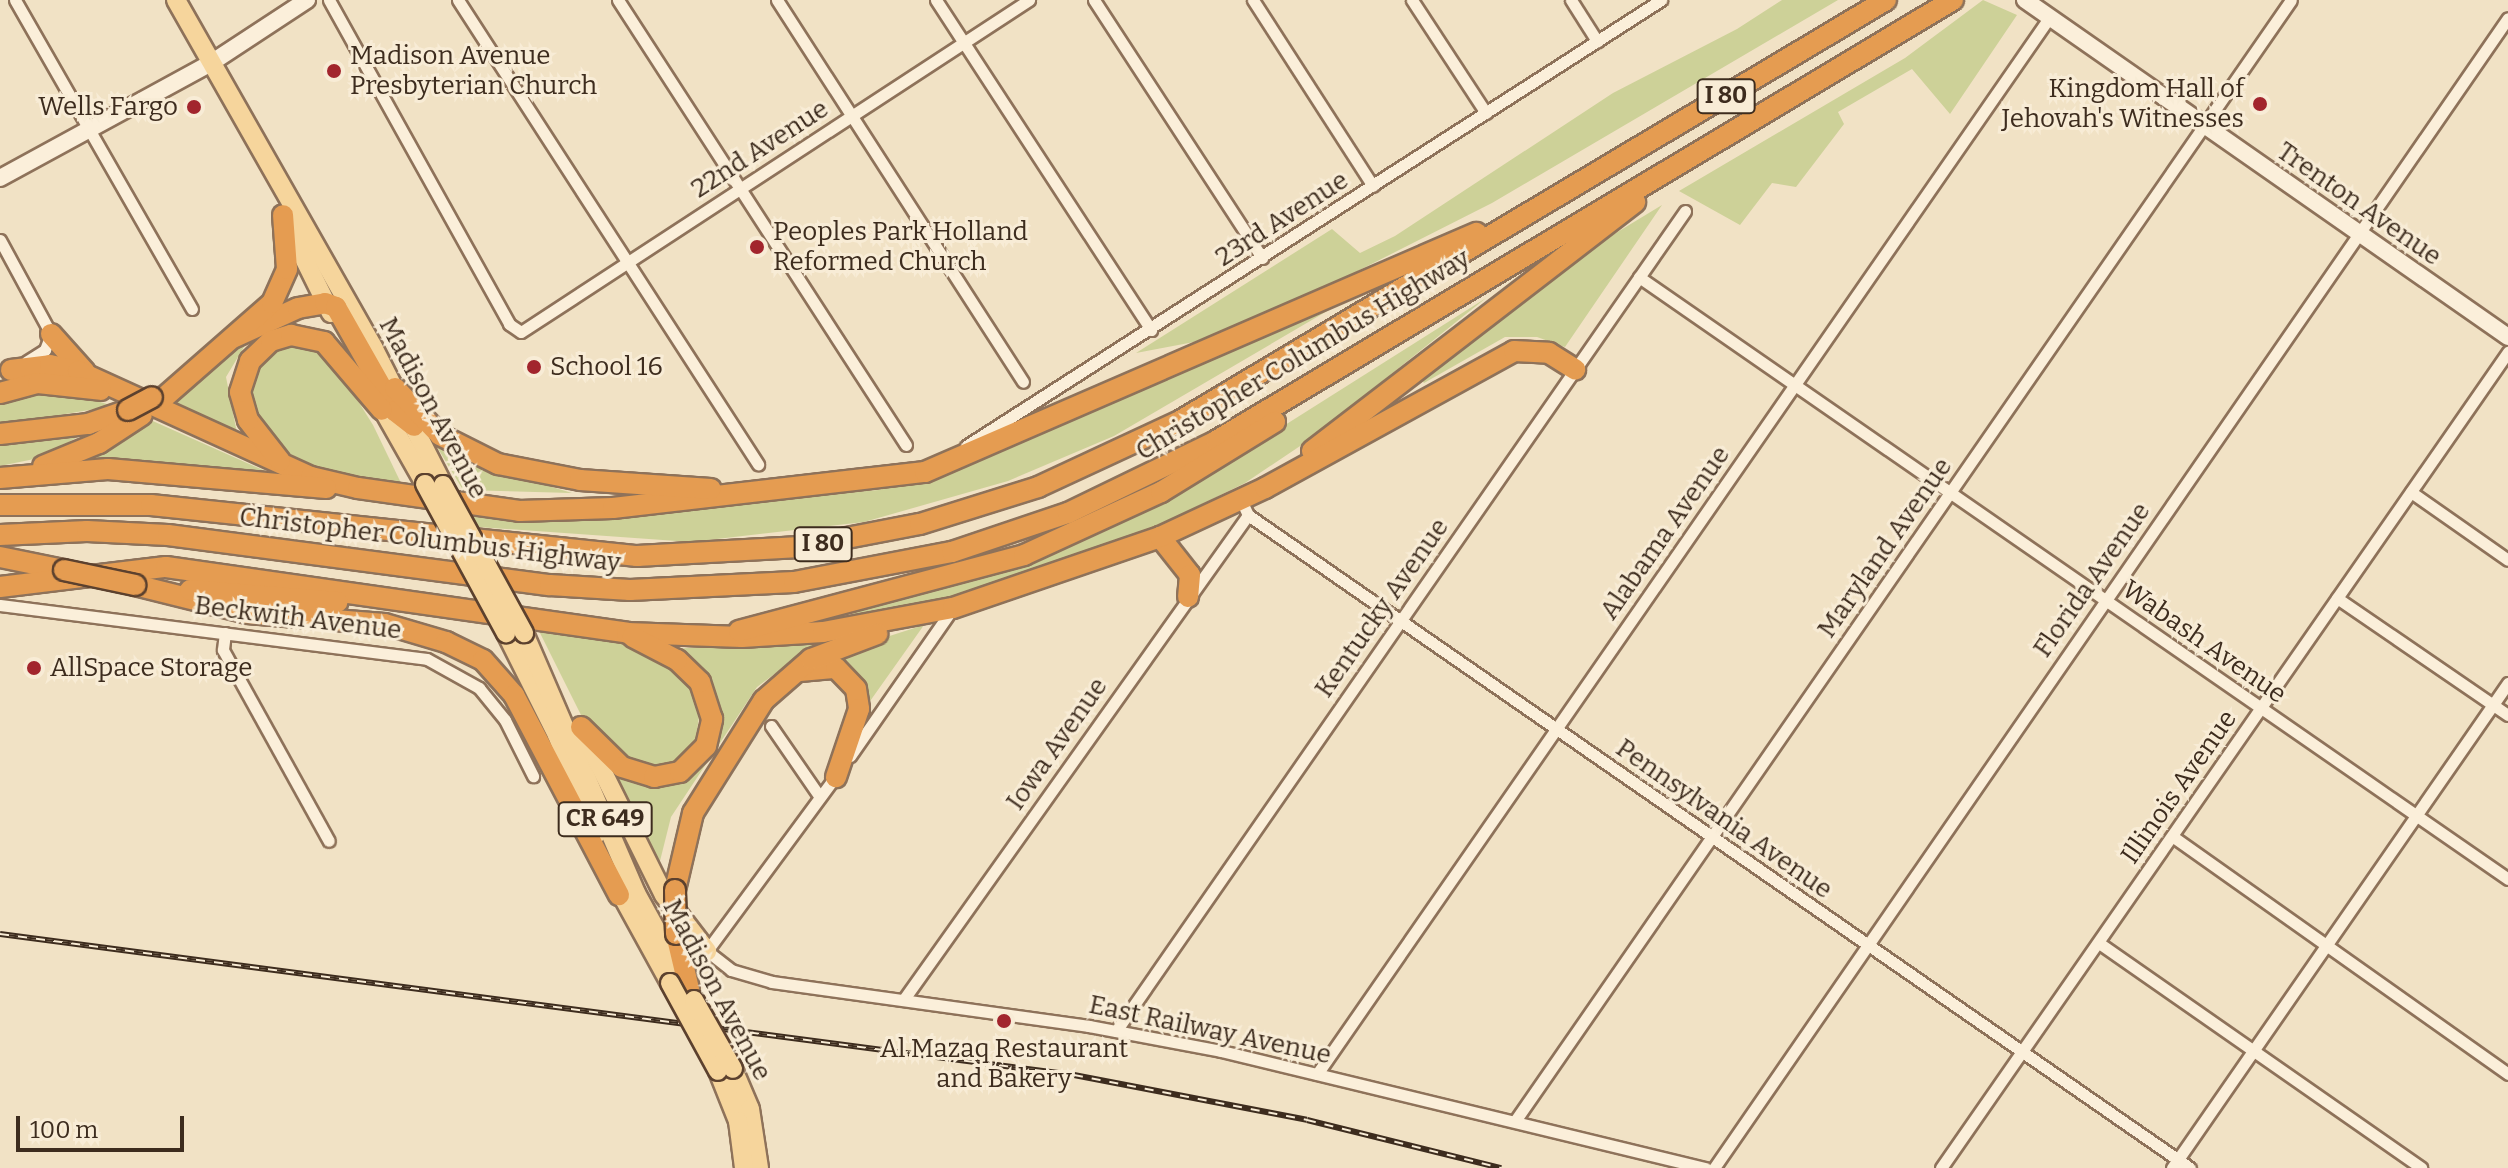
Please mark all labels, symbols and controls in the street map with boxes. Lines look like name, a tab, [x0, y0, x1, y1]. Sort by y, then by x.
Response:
place label: Madison Avenue Presbyterian Church	[350, 40, 597, 102]
marker: Madison Avenue Presbyterian Church	[325, 62, 343, 80]
place label: Kingdom Hall of Jehovah's Witnesses	[2001, 73, 2244, 134]
road number: I 80	[1696, 76, 1756, 116]
place label: Wells Fargo	[38, 91, 178, 123]
street label: 22nd Avenue	[686, 93, 834, 205]
marker: Kingdom Hall of Jehovah's Witnesses	[2251, 95, 2269, 113]
marker: Wells Fargo	[185, 98, 203, 116]
street label: Trenton Avenue	[2271, 136, 2447, 272]
street label: 23rd Avenue	[1210, 165, 1354, 273]
place label: Peoples Park Holland Reformed Church	[773, 216, 1028, 278]
marker: Peoples Park Holland Reformed Church	[748, 238, 766, 256]
street label: Christopher Columbus Highway	[1130, 243, 1476, 467]
street label: Madison Avenue	[372, 312, 494, 504]
place label: School 16	[550, 351, 663, 383]
marker: School 16	[525, 358, 543, 376]
street label: Alabama Avenue	[1594, 440, 1736, 626]
street label: Maryland Avenue	[1811, 452, 1959, 644]
street label: Florida Avenue	[2027, 497, 2157, 663]
street label: Christopher Columbus Highway	[238, 501, 622, 579]
street label: Kentucky Avenue	[1309, 513, 1455, 703]
road number: I 80	[793, 524, 853, 564]
street label: Wabash Avenue	[2116, 574, 2292, 710]
street label: Beckwith Avenue	[193, 590, 403, 646]
place label: AllSpace Storage	[50, 652, 252, 684]
marker: AllSpace Storage	[25, 659, 43, 677]
street label: Iowa Avenue	[1000, 672, 1114, 816]
street label: Illinois Avenue	[2115, 704, 2243, 870]
street label: Pennsylvania Avenue	[1610, 733, 1838, 905]
road number: CR 649	[557, 799, 653, 839]
street label: Madison Avenue	[656, 894, 778, 1086]
street label: East Railway Avenue	[1086, 989, 1334, 1071]
marker: Al Mazaq Restaurant and Bakery	[995, 1012, 1013, 1030]
place label: Al Mazaq Restaurant and Bakery	[880, 1033, 1128, 1094]
scale bar	[20, 1100, 188, 1150]
text: 100 m	[30, 1116, 98, 1144]

